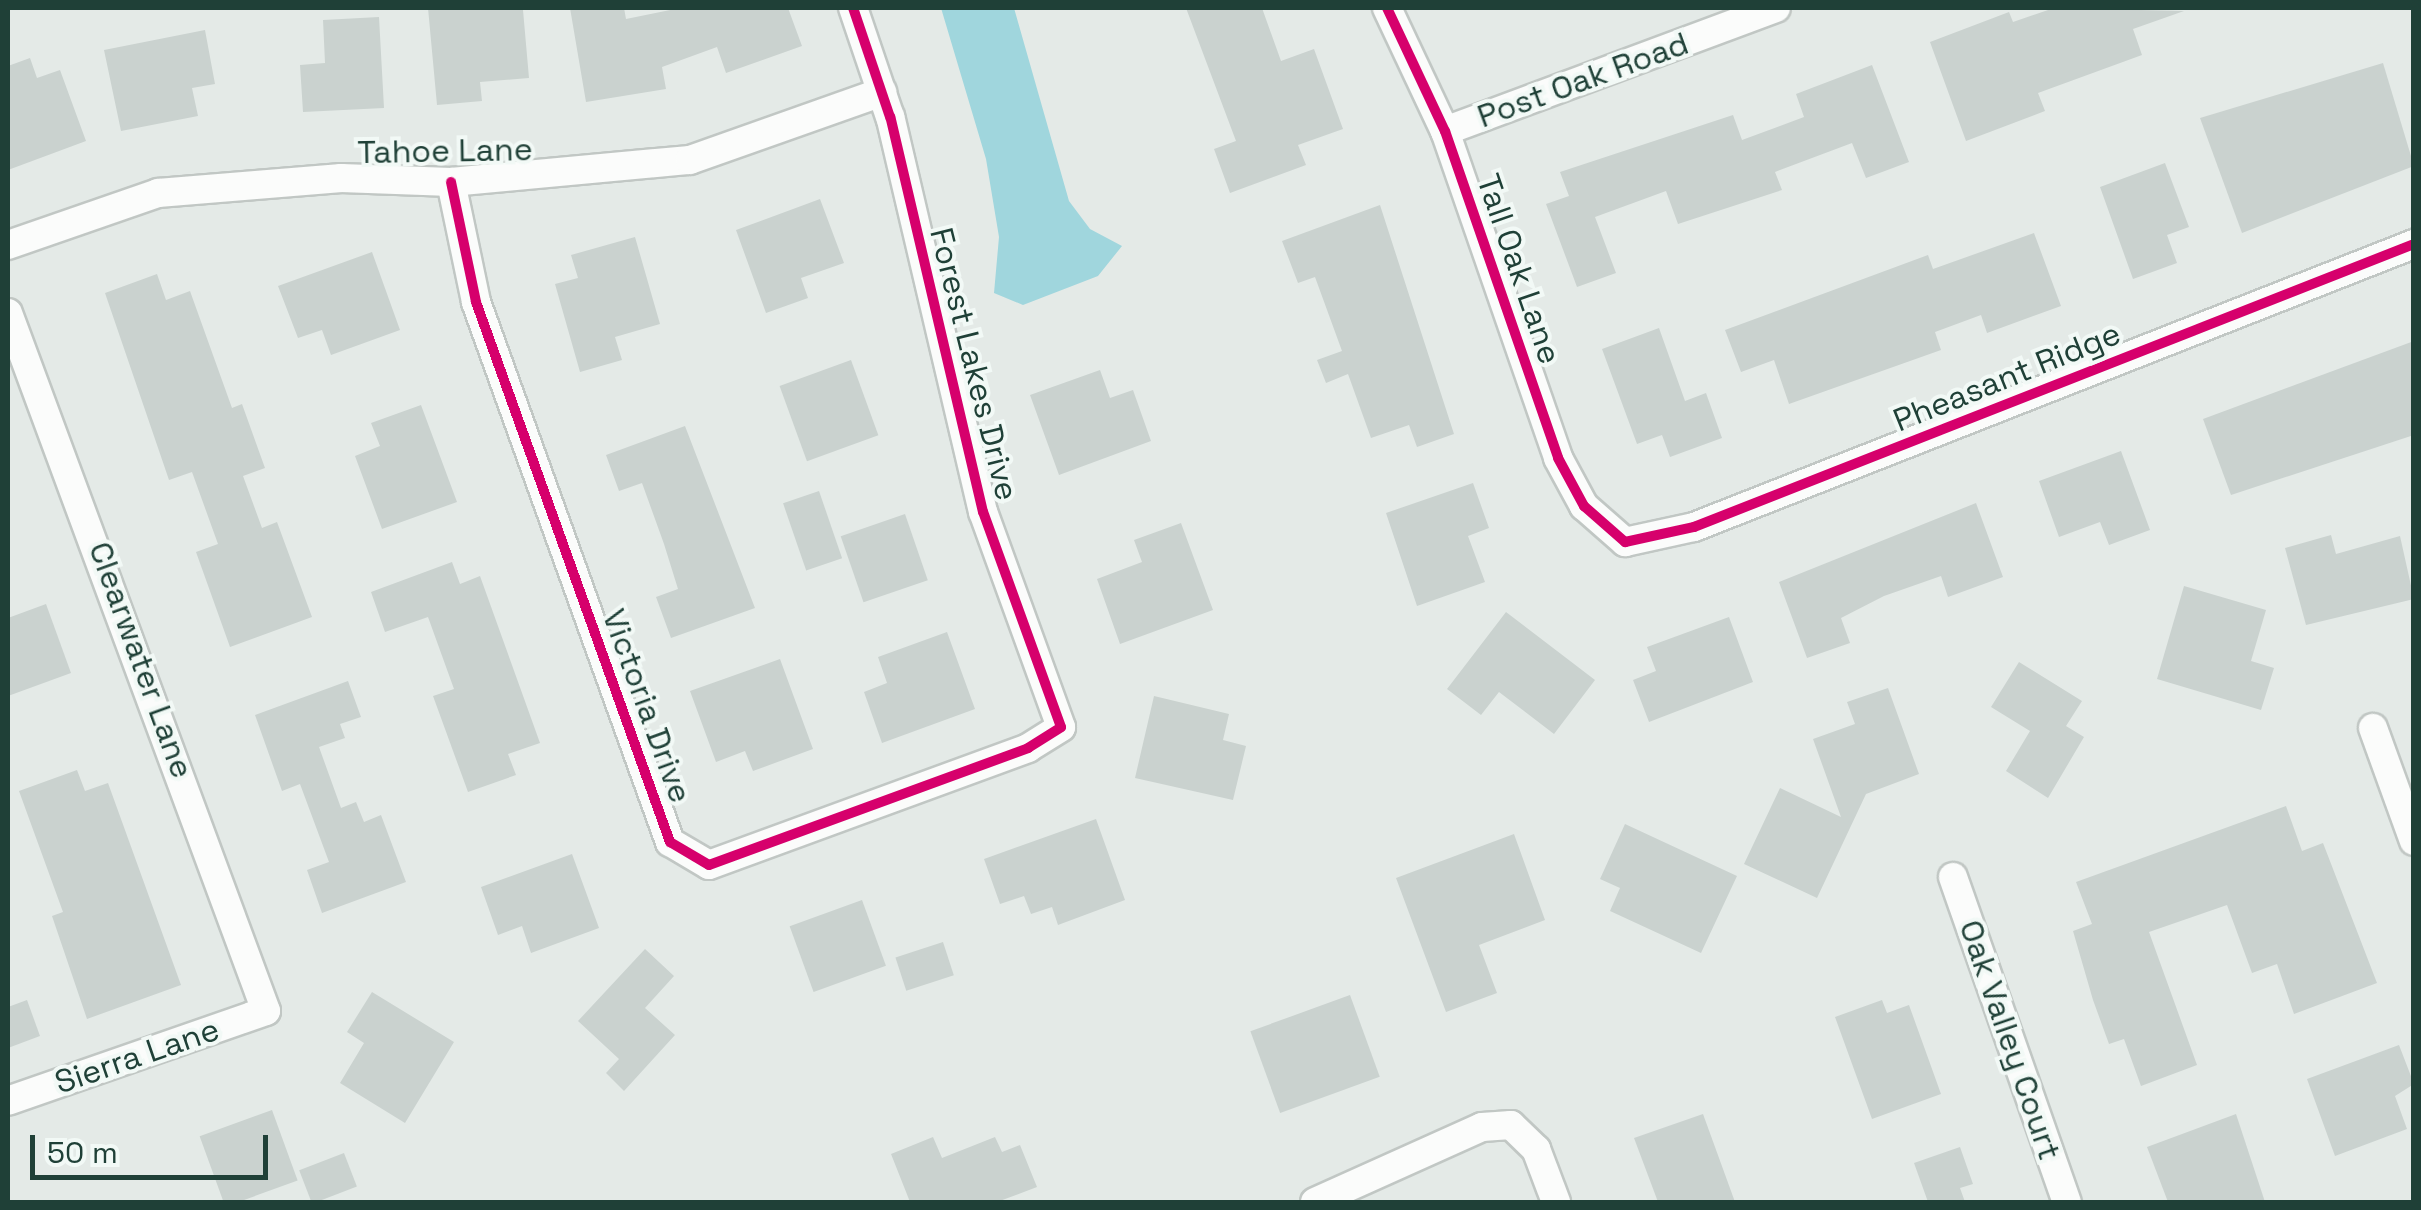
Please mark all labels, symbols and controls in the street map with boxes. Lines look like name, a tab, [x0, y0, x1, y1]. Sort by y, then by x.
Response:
street label: Post Oak Road	[1472, 24, 1694, 136]
street label: Tahoe Lane	[357, 130, 533, 172]
street label: Tall Oak Lane	[1469, 169, 1569, 369]
street label: Forest Lakes Drive	[922, 224, 1026, 504]
street label: Pheasant Ridge	[1888, 314, 2126, 440]
street label: Clearwater Lane	[80, 537, 202, 783]
street label: Victoria Drive	[594, 604, 700, 808]
street label: Oak Valley Court	[1951, 915, 2069, 1165]
street label: Sierra Lane	[50, 1010, 224, 1102]
scale bar	[35, 1115, 272, 1177]
text: 50 m	[47, 1133, 118, 1172]

